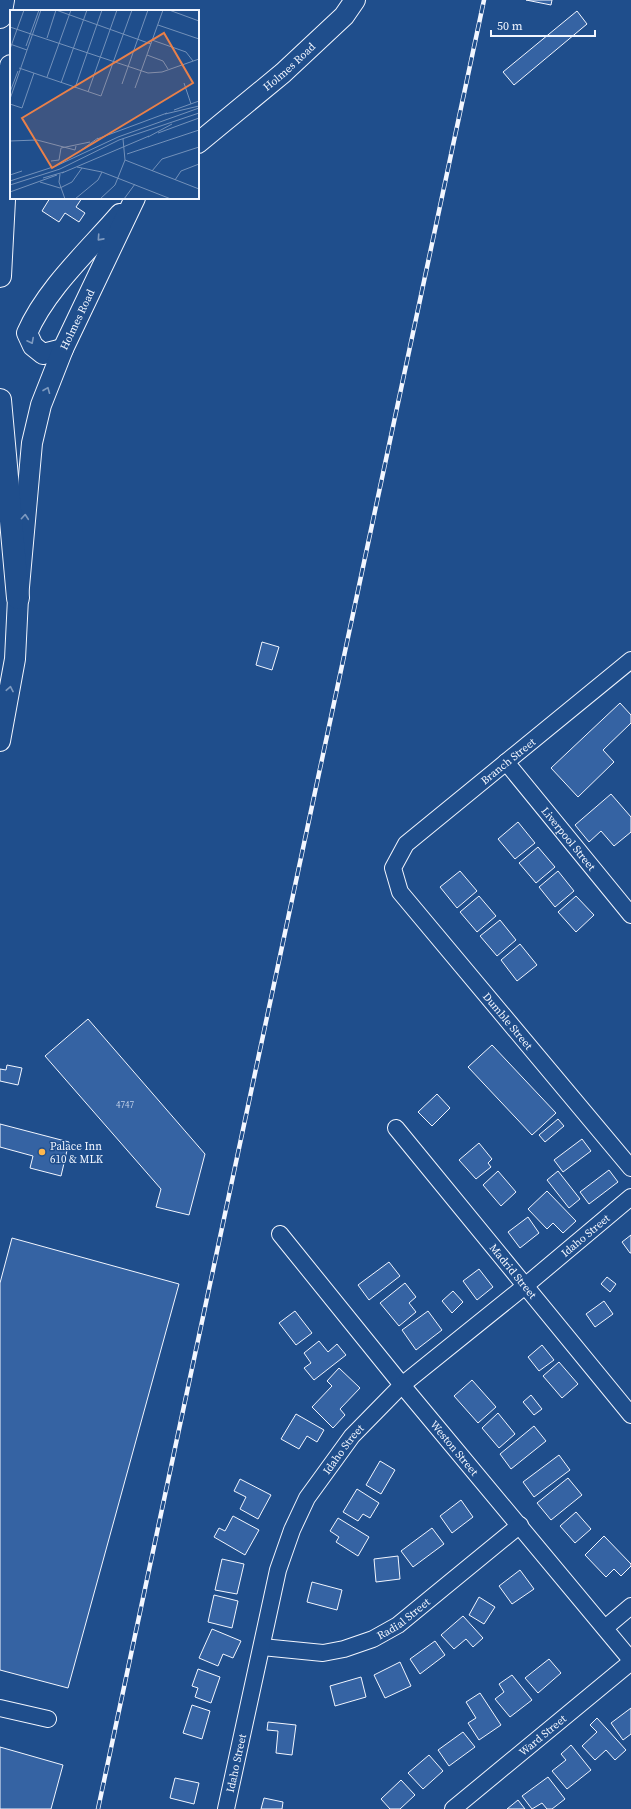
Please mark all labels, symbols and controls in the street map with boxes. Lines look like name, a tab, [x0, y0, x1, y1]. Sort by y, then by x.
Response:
inset map	[10, 10, 199, 199]
scale bar	[491, 12, 595, 38]
text: 50 m	[497, 18, 523, 34]
street label: Holmes Road	[260, 39, 319, 94]
one-way arrow	[97, 233, 104, 240]
street label: Holmes Road	[57, 286, 99, 352]
one-way arrow	[26, 337, 34, 344]
one-way arrow	[43, 386, 51, 393]
one-way arrow	[21, 514, 30, 520]
one-way arrow	[5, 686, 13, 692]
street label: Branch Street	[478, 734, 539, 788]
street label: Liverpool Street	[538, 804, 599, 874]
street label: Dumble Street	[479, 989, 536, 1053]
house number: 4747	[116, 1099, 134, 1111]
place label: Palace Inn 610 & MLK	[50, 1139, 104, 1167]
marker: Palace Inn 610 & MLK	[37, 1147, 47, 1157]
street label: Idaho Street	[558, 1211, 614, 1261]
street label: Madrid Street	[486, 1241, 540, 1302]
street label: Weston Street	[427, 1417, 482, 1479]
street label: Idaho Street	[320, 1421, 368, 1478]
street label: Radial Street	[374, 1595, 434, 1643]
street label: Ward Street	[516, 1711, 570, 1760]
street label: Idaho Street	[223, 1732, 250, 1794]

